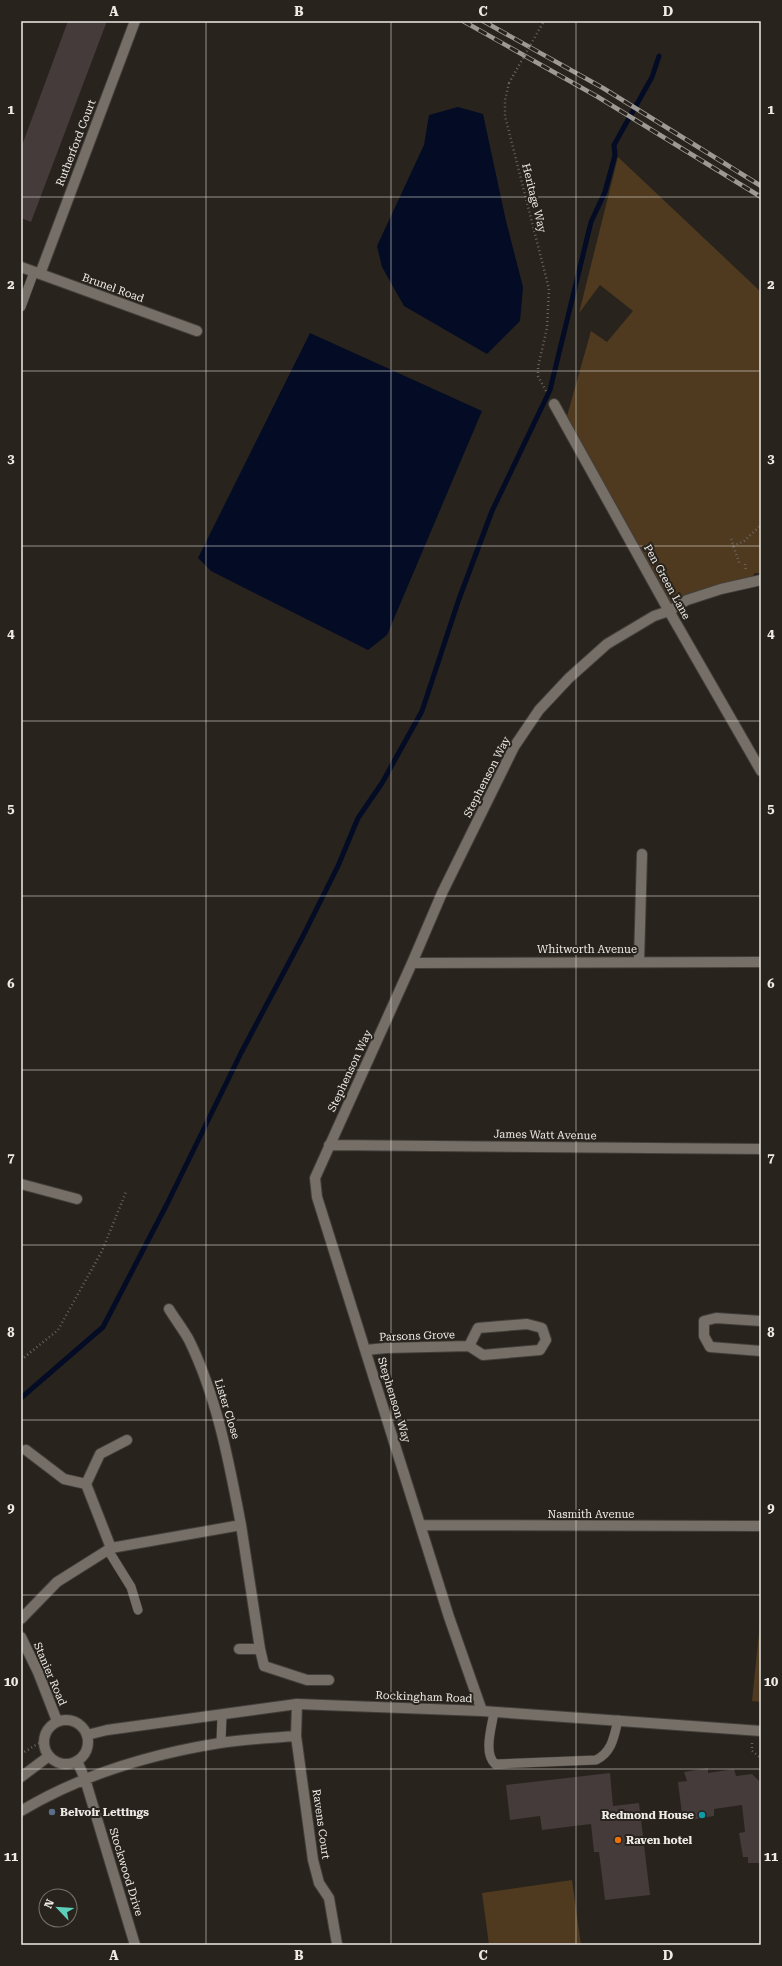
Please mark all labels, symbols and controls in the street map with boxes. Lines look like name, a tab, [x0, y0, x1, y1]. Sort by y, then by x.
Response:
text: A	[109, 4, 119, 19]
text: B	[294, 4, 304, 19]
text: C	[478, 4, 488, 19]
text: D	[663, 4, 673, 19]
street label: Rutherford Court	[54, 98, 98, 188]
text: 1	[7, 102, 15, 117]
text: 1	[767, 102, 775, 117]
street label: Heritage Way	[519, 162, 549, 234]
street label: Brunel Road	[80, 271, 146, 305]
text: 2	[7, 277, 15, 292]
text: 2	[767, 277, 775, 292]
text: 3	[7, 451, 15, 466]
text: 3	[767, 451, 775, 466]
street label: Pen Green Lane	[641, 542, 693, 622]
text: 4	[7, 626, 15, 641]
text: 4	[767, 626, 775, 641]
street label: Stephenson Way	[461, 734, 513, 820]
text: 5	[7, 801, 15, 816]
text: 5	[767, 801, 775, 816]
street label: Whitworth Avenue	[537, 943, 637, 956]
text: 6	[7, 976, 15, 991]
text: 6	[767, 976, 775, 991]
street label: Stephenson Way	[325, 1027, 375, 1114]
street label: James Watt Avenue	[493, 1128, 597, 1142]
text: 7	[7, 1150, 15, 1165]
text: 7	[767, 1150, 775, 1165]
text: 8	[7, 1325, 15, 1340]
text: 8	[767, 1325, 775, 1340]
street label: Parsons Grove	[379, 1328, 455, 1344]
street label: Stephenson Way	[375, 1356, 413, 1445]
street label: Lister Close	[212, 1377, 242, 1441]
text: 9	[7, 1500, 15, 1515]
text: 9	[767, 1500, 775, 1515]
street label: Nasmith Avenue	[548, 1508, 634, 1521]
street label: Stanier Road	[31, 1640, 69, 1708]
text: 10	[4, 1674, 18, 1689]
text: 10	[764, 1674, 778, 1689]
street label: Rockingham Road	[375, 1689, 473, 1705]
street label: Ravens Court	[310, 1788, 332, 1860]
place label: Belvoir Lettings	[60, 1806, 149, 1819]
marker: Belvoir Lettings	[47, 1807, 57, 1817]
place label: Redmond House	[602, 1809, 695, 1822]
marker: Redmond House	[697, 1810, 707, 1820]
street label: Stockwood Drive	[106, 1826, 146, 1918]
place label: Raven hotel	[626, 1834, 692, 1847]
marker: Raven hotel	[613, 1835, 623, 1845]
text: 11	[4, 1849, 18, 1864]
text: 11	[764, 1849, 778, 1864]
north arrow	[38, 1888, 78, 1928]
text: N	[42, 1897, 57, 1911]
text: A	[109, 1948, 119, 1963]
text: B	[294, 1948, 304, 1963]
text: C	[478, 1948, 488, 1963]
text: D	[663, 1948, 673, 1963]

